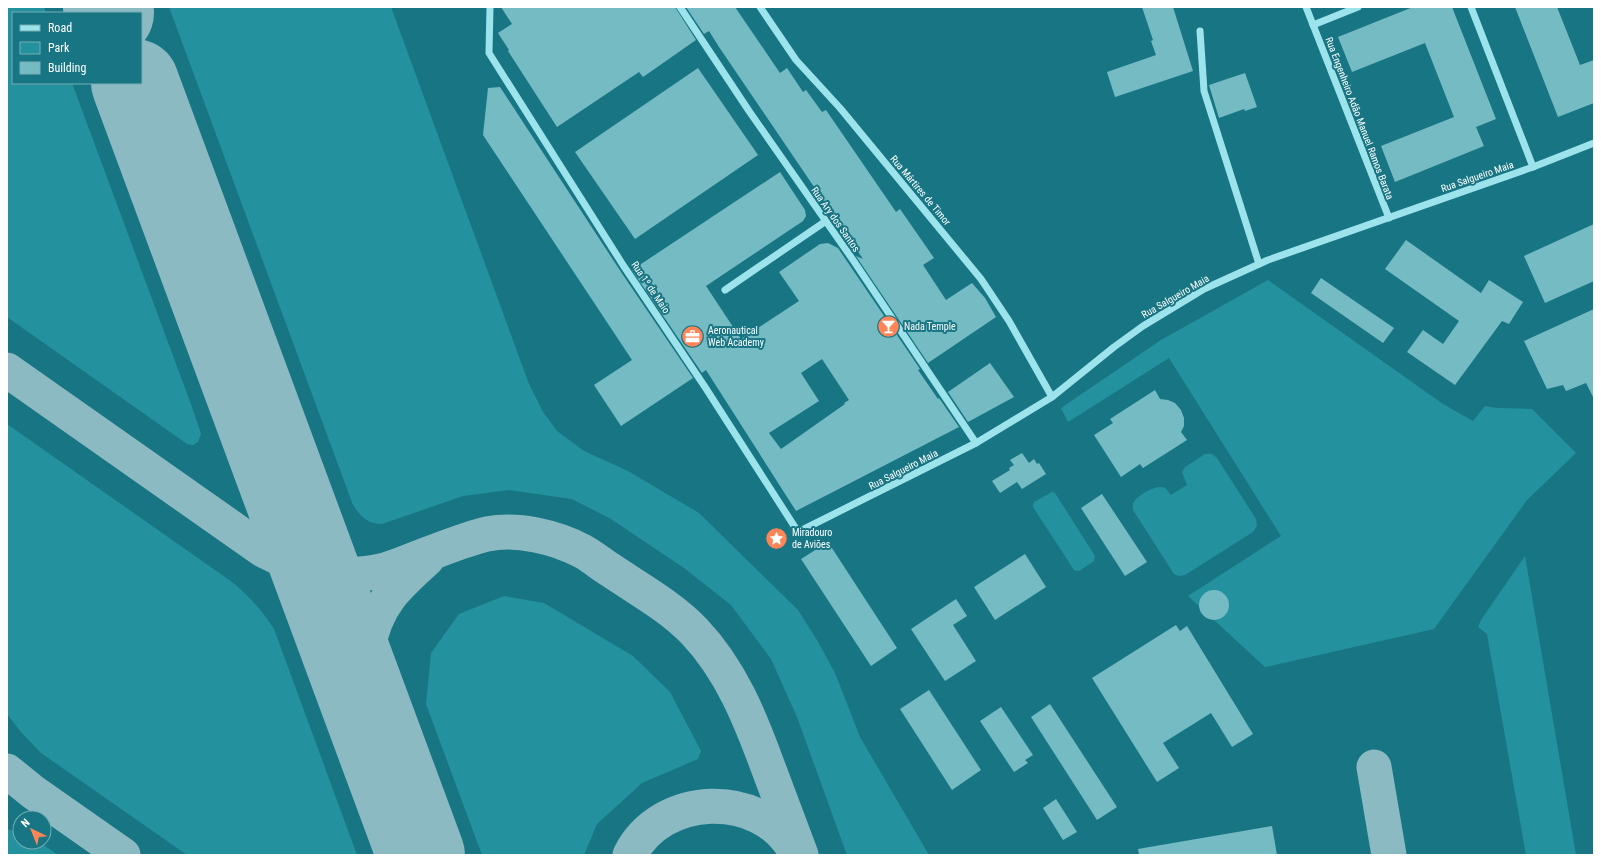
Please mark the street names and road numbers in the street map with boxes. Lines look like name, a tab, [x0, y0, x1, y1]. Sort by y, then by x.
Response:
street label: Rua Engenheiro Adão Manuel Ramos Barata	[1323, 36, 1396, 201]
street label: Rua Mártires de Timor	[888, 153, 953, 227]
street label: Rua Salgueiro Maia	[1439, 159, 1515, 194]
street label: Rua Ary dos Santos	[809, 185, 862, 254]
street label: Rua 1º de Maio	[629, 259, 672, 315]
street label: Rua Salgueiro Maia	[1140, 273, 1211, 320]
street label: Rua Salgueiro Maia	[867, 447, 940, 492]

